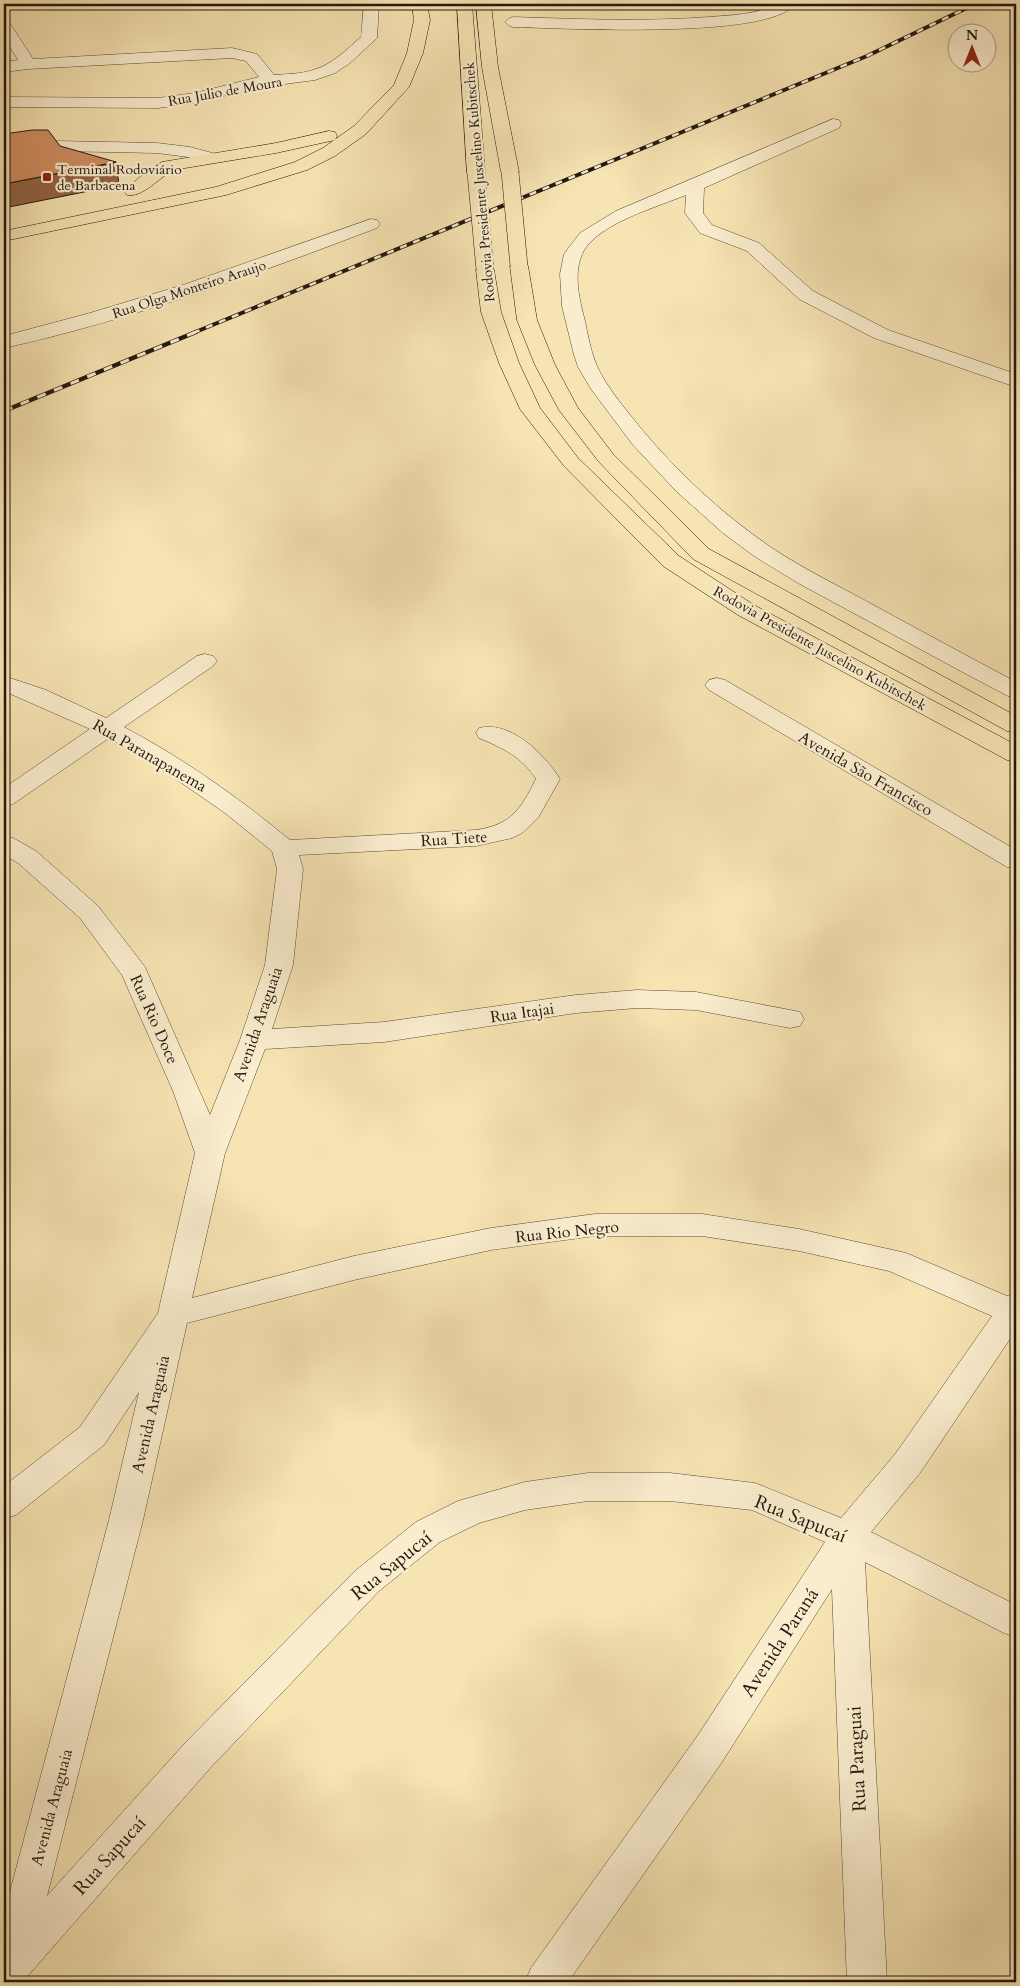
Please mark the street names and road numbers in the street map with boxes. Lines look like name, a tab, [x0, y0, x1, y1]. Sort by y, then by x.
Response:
street label: Rodovia Presidente Juscelino Kubitschek	[459, 61, 499, 303]
street label: Rua Julio de Moura	[167, 72, 284, 111]
street label: Rua Olga Monteiro Araujo	[110, 255, 269, 323]
street label: Rodovia Presidente Juscelino Kubitschek	[710, 582, 930, 715]
street label: Rua Paranapanema	[88, 714, 211, 798]
street label: Avenida São Francisco	[794, 726, 937, 822]
street label: Rua Tiete	[420, 826, 488, 852]
street label: Avenida Araguaia	[228, 964, 288, 1085]
street label: Rua Rio Doce	[125, 971, 184, 1068]
street label: Rua Itajai	[489, 998, 556, 1028]
street label: Rua Rio Negro	[514, 1216, 620, 1248]
street label: Avenida Araguaia	[127, 1353, 175, 1475]
street label: Rua Sapucaí	[751, 1489, 851, 1549]
street label: Rua Sapucaí	[346, 1525, 438, 1607]
street label: Avenida Paraná	[735, 1583, 825, 1702]
street label: Rua Paraguai	[841, 1705, 873, 1813]
street label: Avenida Araguaia	[26, 1746, 78, 1868]
street label: Rua Sapucaí	[67, 1811, 152, 1901]

